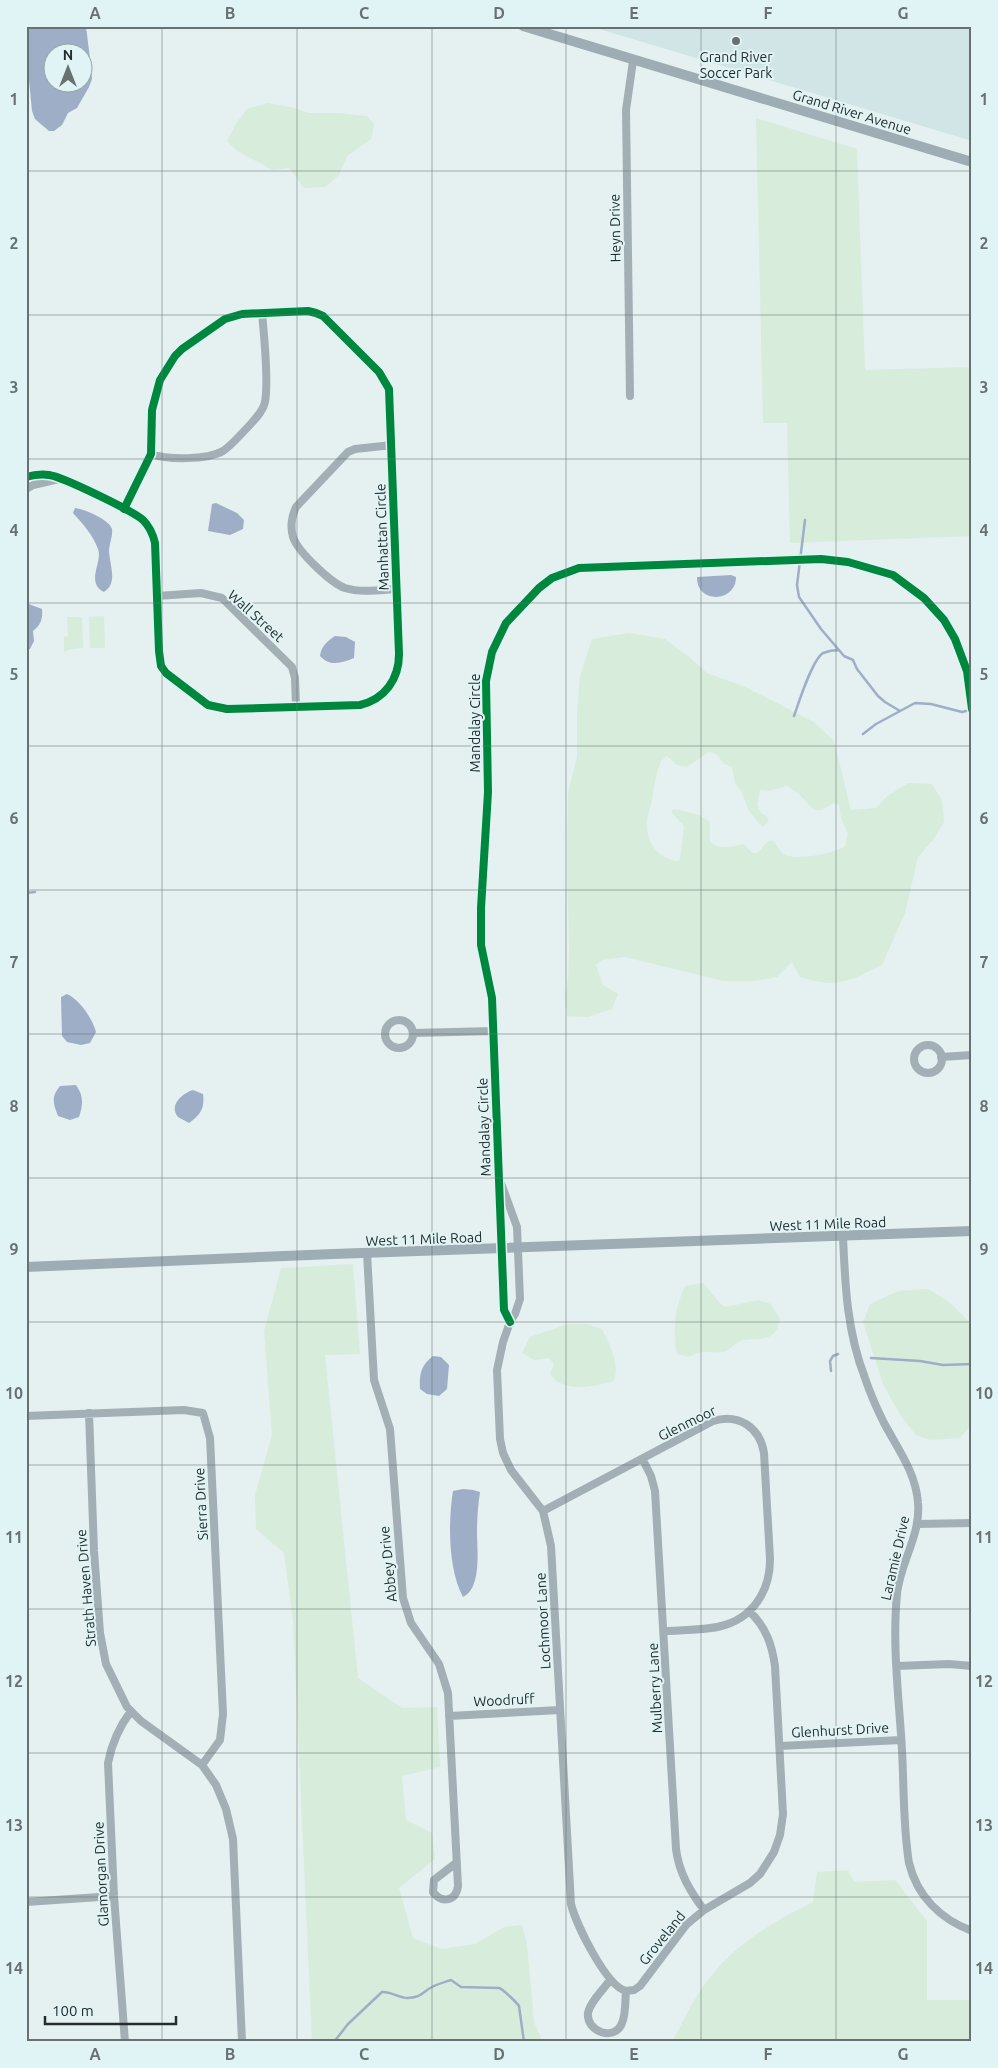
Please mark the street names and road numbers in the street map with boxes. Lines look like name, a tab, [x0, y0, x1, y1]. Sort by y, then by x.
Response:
street label: Grand River Avenue	[791, 86, 913, 138]
street label: Heyn Drive	[606, 194, 624, 262]
street label: Manhattan Circle	[372, 483, 392, 591]
street label: Wall Street	[225, 587, 288, 646]
street label: Mandalay Circle	[467, 674, 483, 772]
street label: Mandalay Circle	[474, 1077, 494, 1177]
street label: West 11 Mile Road	[769, 1214, 887, 1234]
street label: West 11 Mile Road	[365, 1229, 483, 1249]
street label: Glenmoor	[655, 1402, 719, 1444]
street label: Sierra Drive	[191, 1467, 211, 1541]
street label: Laramie Drive	[877, 1514, 913, 1602]
street label: Abbey Drive	[376, 1525, 400, 1603]
street label: Strath Haven Drive	[73, 1529, 99, 1647]
street label: Lochmoor Lane	[532, 1572, 554, 1670]
street label: Mulberry Lane	[645, 1642, 665, 1734]
street label: Woodruff	[473, 1690, 535, 1710]
street label: Glenhurst Drive	[791, 1719, 889, 1741]
street label: Glamorgan Drive	[90, 1821, 112, 1927]
street label: Groveland	[636, 1908, 688, 1968]

